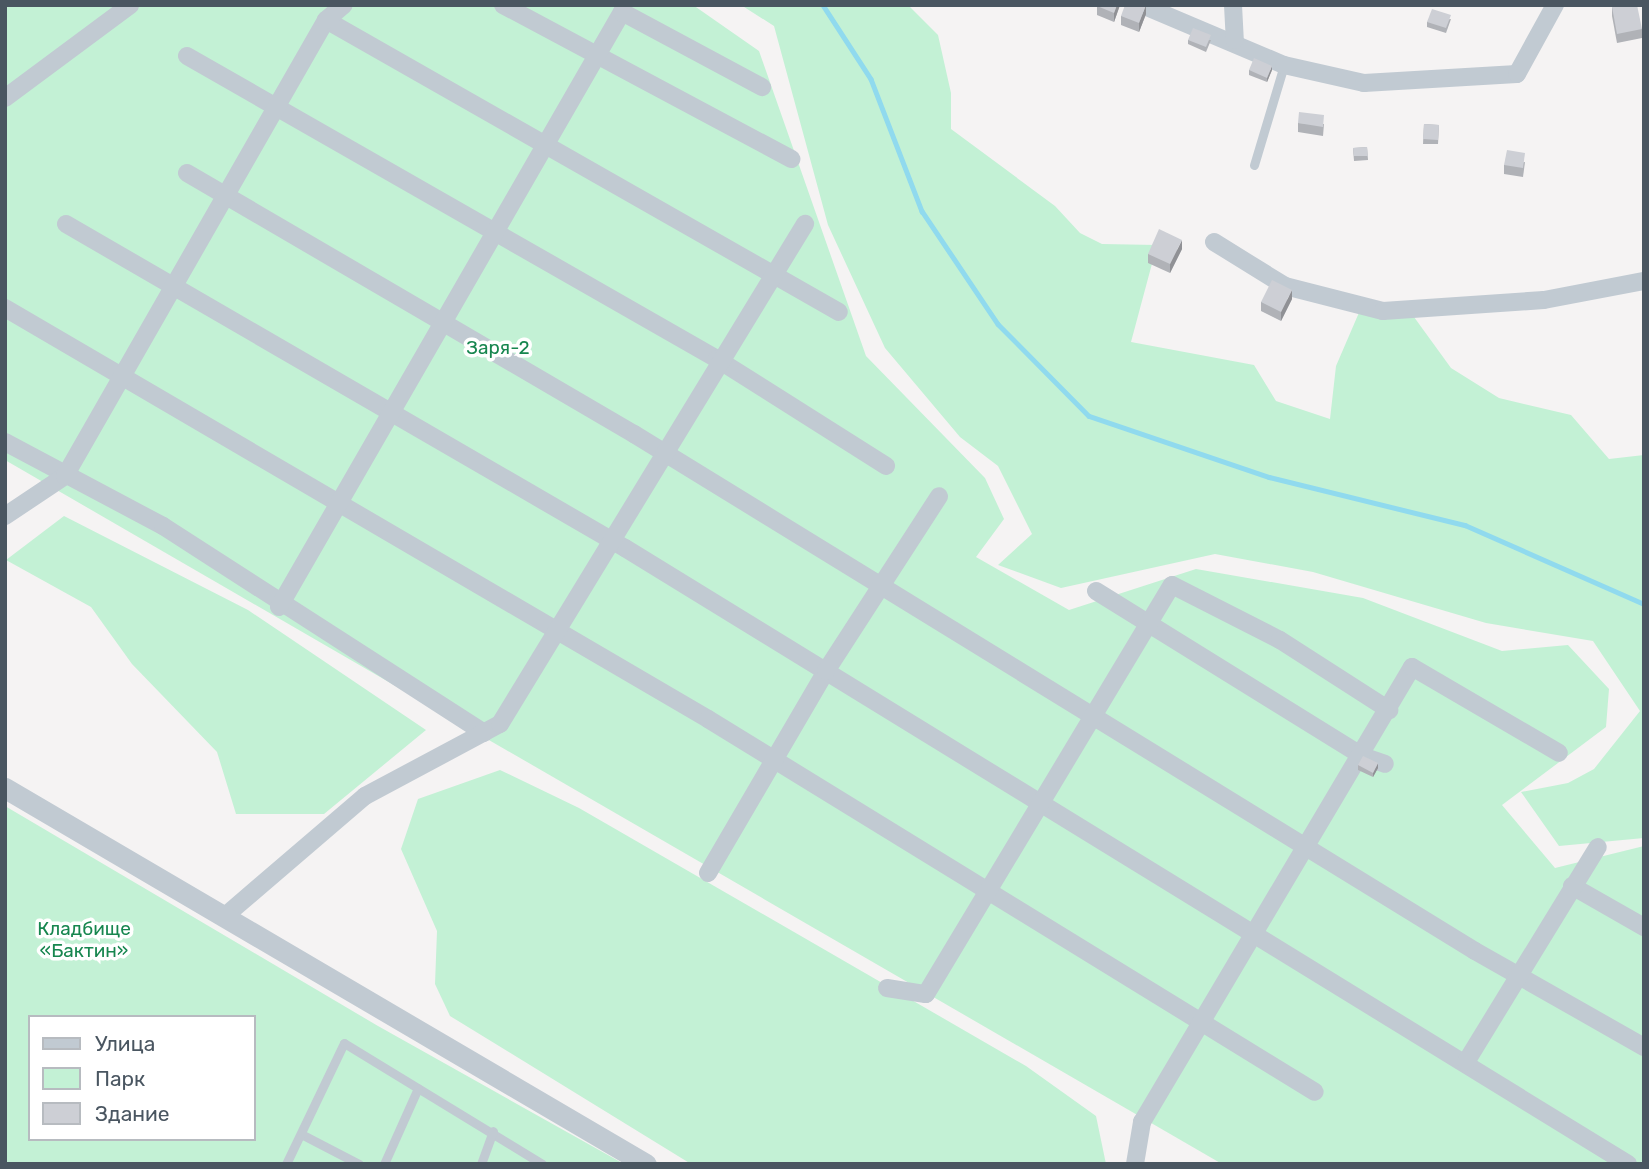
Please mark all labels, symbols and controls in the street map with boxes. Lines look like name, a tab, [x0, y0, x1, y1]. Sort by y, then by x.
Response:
park label: Заря-2	[466, 337, 530, 359]
park label: Кладбище «Бактин»	[37, 918, 131, 962]
legend	[28, 1015, 256, 1141]
text: Улица	[95, 1031, 155, 1056]
text: Парк	[95, 1066, 145, 1091]
text: Здание	[95, 1101, 170, 1126]

